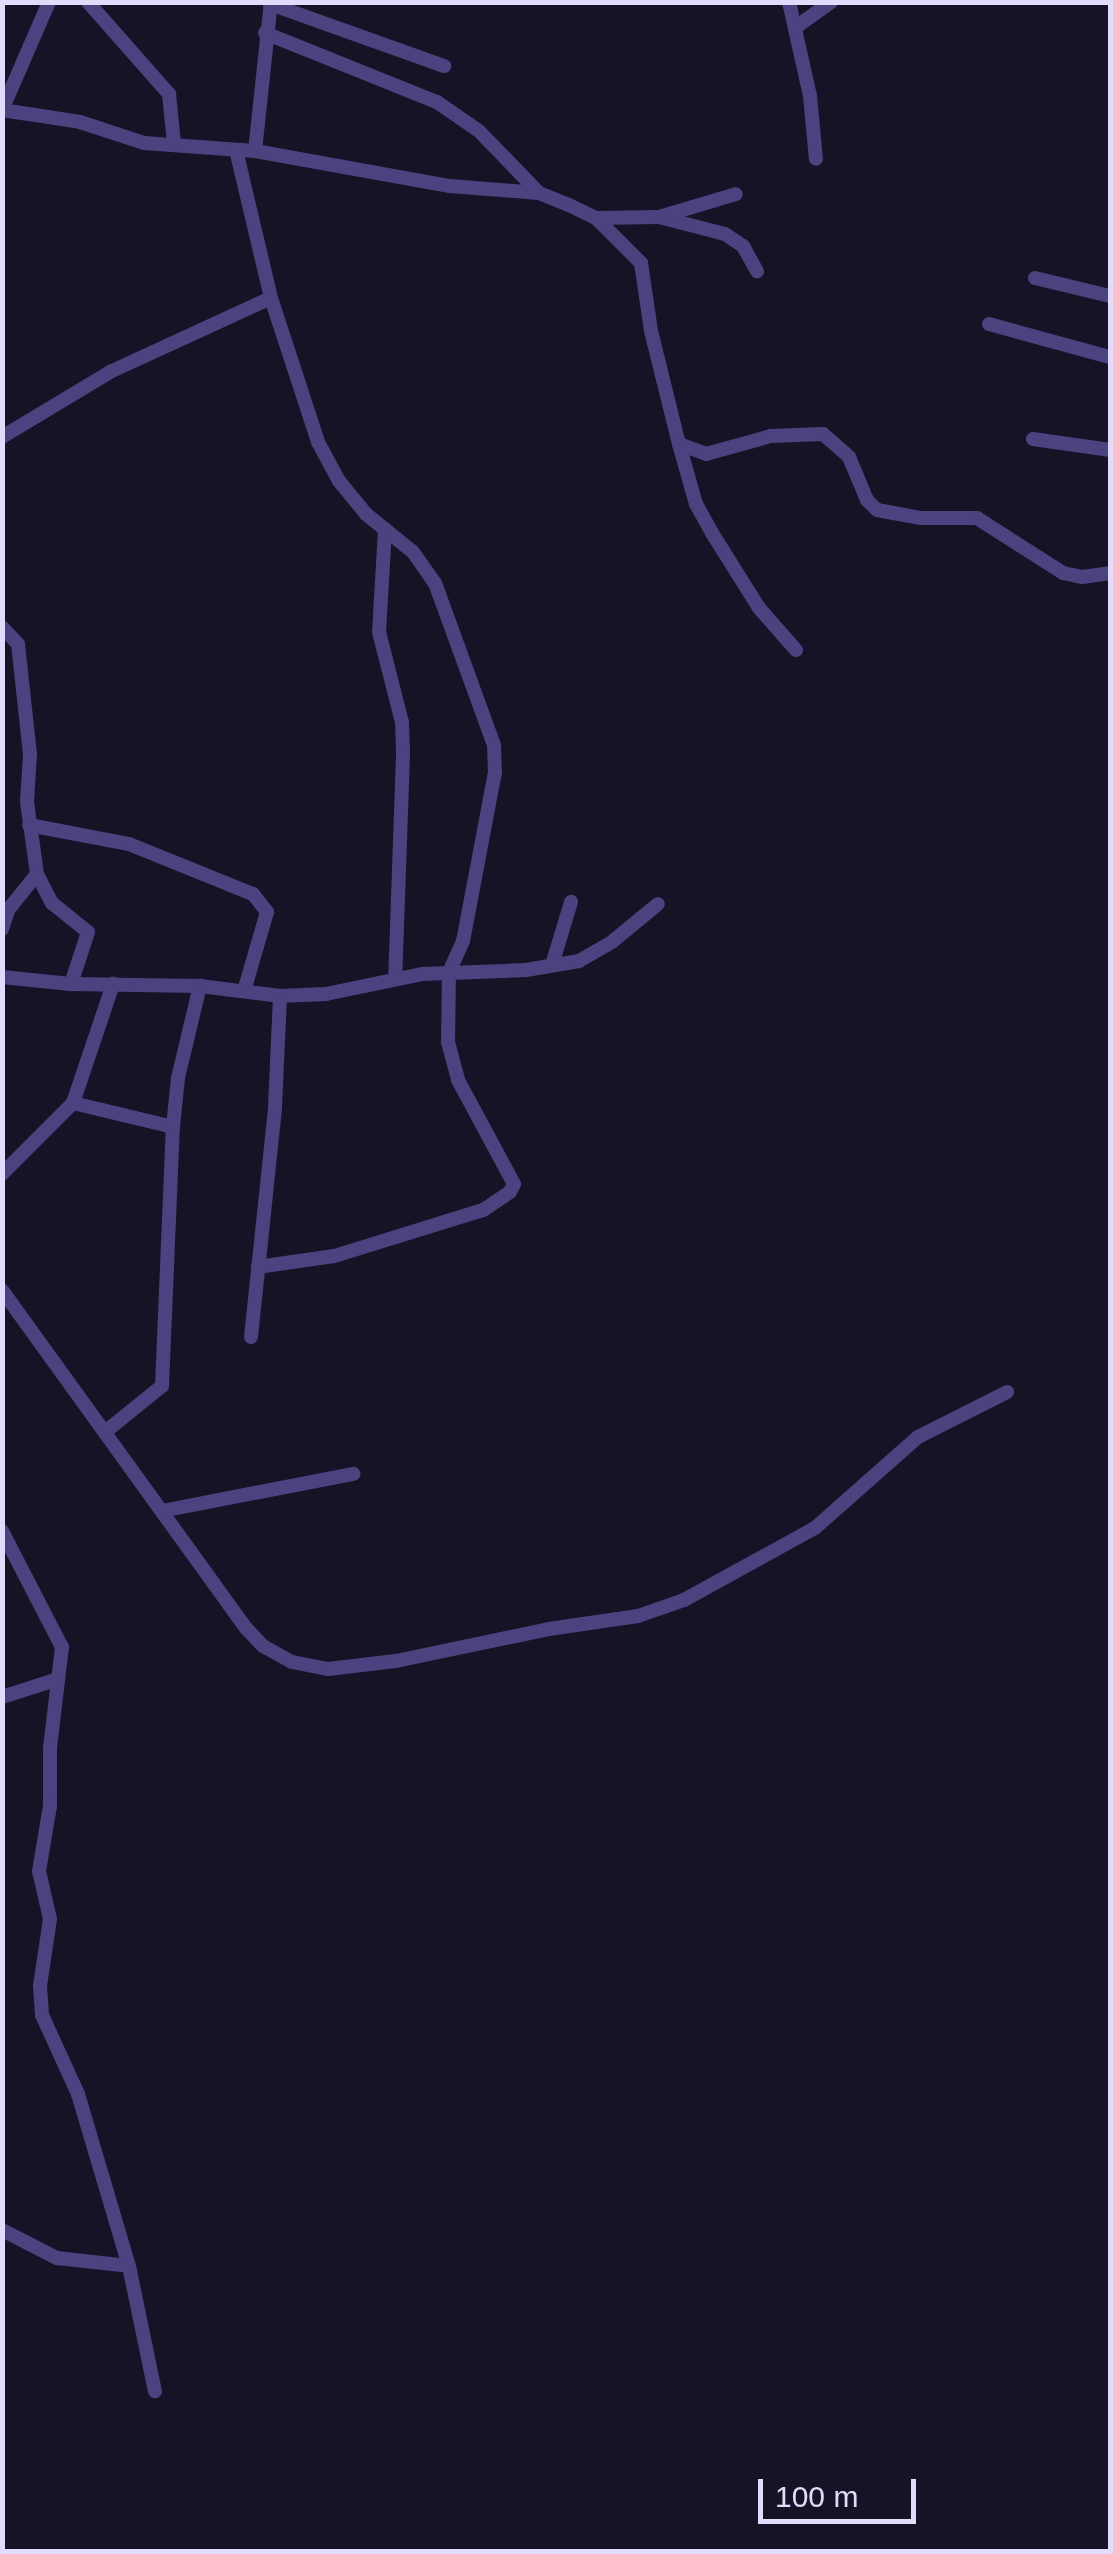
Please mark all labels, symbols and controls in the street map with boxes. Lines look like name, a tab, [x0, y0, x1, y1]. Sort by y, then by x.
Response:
scale bar	[763, 2459, 920, 2521]
text: 100 m	[775, 2480, 858, 2513]

